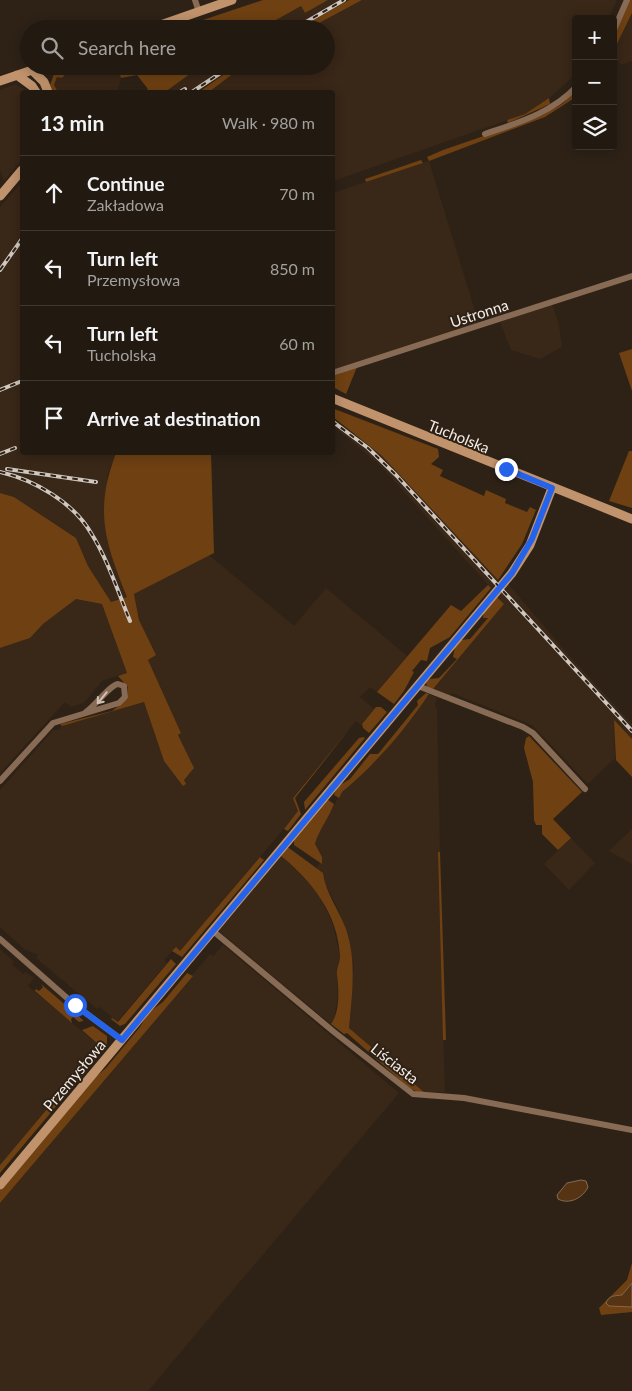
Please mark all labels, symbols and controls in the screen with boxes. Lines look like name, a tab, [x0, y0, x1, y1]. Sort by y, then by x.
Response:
map controls	[572, 15, 617, 150]
button: +	[572, 15, 617, 60]
search box	[20, 20, 335, 75]
icon: search	[38, 34, 66, 62]
text: Search here	[78, 36, 176, 59]
button: −	[572, 60, 617, 105]
button: layers	[572, 105, 617, 150]
text: 13 min	[40, 110, 104, 135]
text: Walk · 980 m	[222, 113, 315, 132]
text: Continue	[87, 172, 165, 195]
icon: ahead	[40, 179, 68, 207]
text: 70 m	[279, 184, 315, 203]
text: Zakładowa	[87, 195, 164, 214]
text: Turn left	[87, 247, 158, 270]
icon: left	[40, 254, 68, 282]
text: 850 m	[270, 259, 315, 278]
text: Przemysłowa	[87, 270, 180, 289]
street label: Ustronna	[447, 295, 511, 331]
text: Turn left	[87, 322, 158, 345]
icon: left	[40, 329, 68, 357]
text: 60 m	[279, 334, 315, 353]
text: Tucholska	[87, 345, 156, 364]
icon: arrive	[40, 404, 68, 432]
text: Arrive at destination	[87, 407, 260, 430]
street label: Tucholska	[426, 416, 492, 456]
route end	[495, 458, 518, 481]
one-way arrow	[96, 692, 107, 705]
route start	[64, 994, 87, 1017]
street label: Przemysłowa	[39, 1036, 109, 1114]
street label: Liściasta	[368, 1039, 422, 1087]

